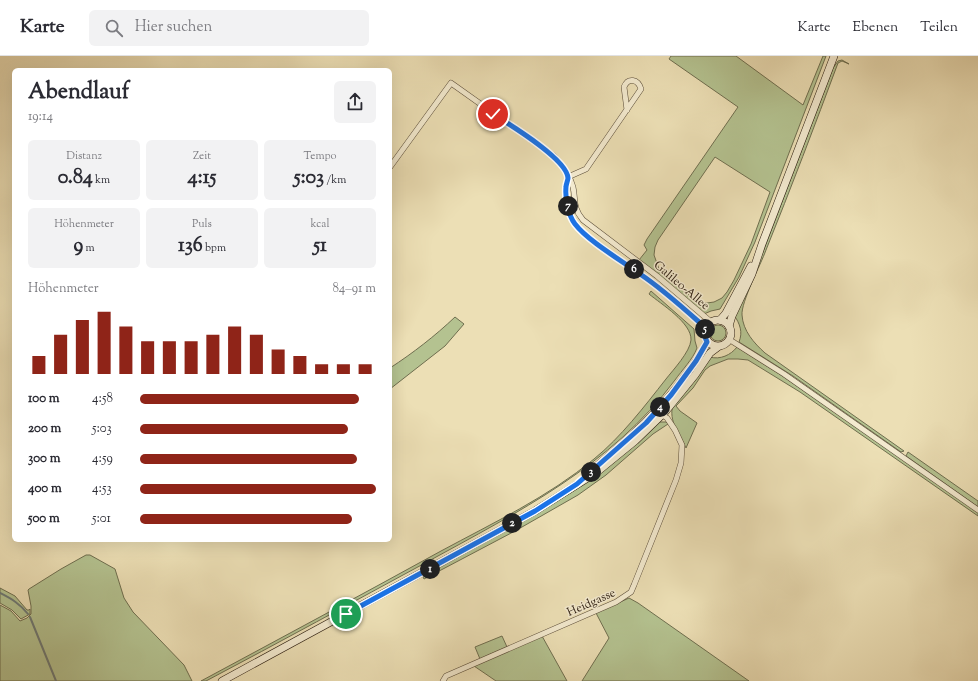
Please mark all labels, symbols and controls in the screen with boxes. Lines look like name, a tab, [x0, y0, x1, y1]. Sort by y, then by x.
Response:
search box	[89, 10, 369, 46]
text: Karte	[20, 14, 65, 41]
icon: search	[103, 17, 125, 39]
text: Hier suchen	[135, 17, 212, 38]
text: Karte	[798, 18, 831, 38]
text: Ebenen	[853, 18, 898, 38]
text: Teilen	[920, 18, 958, 38]
text: Abendlauf	[28, 77, 129, 109]
button: share	[334, 81, 376, 123]
pin	[476, 97, 510, 131]
icon: check	[482, 103, 504, 125]
text: 19:14	[28, 108, 53, 126]
text: Distanz	[66, 148, 102, 164]
text: Zeit	[193, 148, 211, 164]
text: Tempo	[304, 148, 337, 164]
text: 0.84	[58, 164, 93, 193]
text: 4:15	[188, 164, 216, 193]
text: 5:03	[294, 164, 324, 193]
text: km	[93, 172, 110, 188]
text: /km	[324, 172, 346, 188]
pin: 7	[558, 196, 578, 216]
text: 7	[565, 198, 571, 214]
text: Höhenmeter	[54, 216, 114, 232]
text: Puls	[192, 216, 212, 232]
text: kcal	[311, 216, 329, 232]
text: 9	[73, 232, 83, 261]
text: 136	[178, 232, 203, 261]
text: 51	[313, 232, 327, 261]
text: m	[83, 240, 95, 256]
text: bpm	[203, 240, 226, 256]
street label: Galileo-Allee	[649, 257, 714, 315]
pin: 6	[624, 259, 644, 279]
text: 6	[631, 261, 637, 277]
text: Höhenmeter	[28, 280, 99, 298]
text: 84–91 m	[332, 280, 376, 298]
pin: 5	[695, 319, 715, 339]
text: 5	[703, 321, 707, 337]
text: 100 m	[28, 390, 60, 408]
text: 4:58	[92, 390, 113, 408]
pin: 4	[650, 397, 670, 417]
text: 4	[657, 399, 663, 415]
text: 200 m	[28, 420, 61, 438]
text: 5:03	[92, 420, 112, 438]
text: 300 m	[28, 450, 60, 468]
text: 4:59	[92, 450, 113, 468]
pin: 3	[581, 462, 601, 482]
text: 3	[589, 464, 593, 480]
text: 400 m	[28, 480, 62, 498]
text: 4:53	[92, 480, 112, 498]
text: 500 m	[28, 510, 60, 528]
text: 5:01	[92, 510, 111, 528]
pin: 2	[502, 513, 522, 533]
text: 2	[509, 515, 515, 531]
pin: 1	[420, 559, 440, 579]
text: 1	[428, 561, 432, 577]
street label: Heidgasse	[564, 584, 619, 622]
pin	[329, 597, 363, 631]
icon: arrive	[335, 603, 357, 625]

